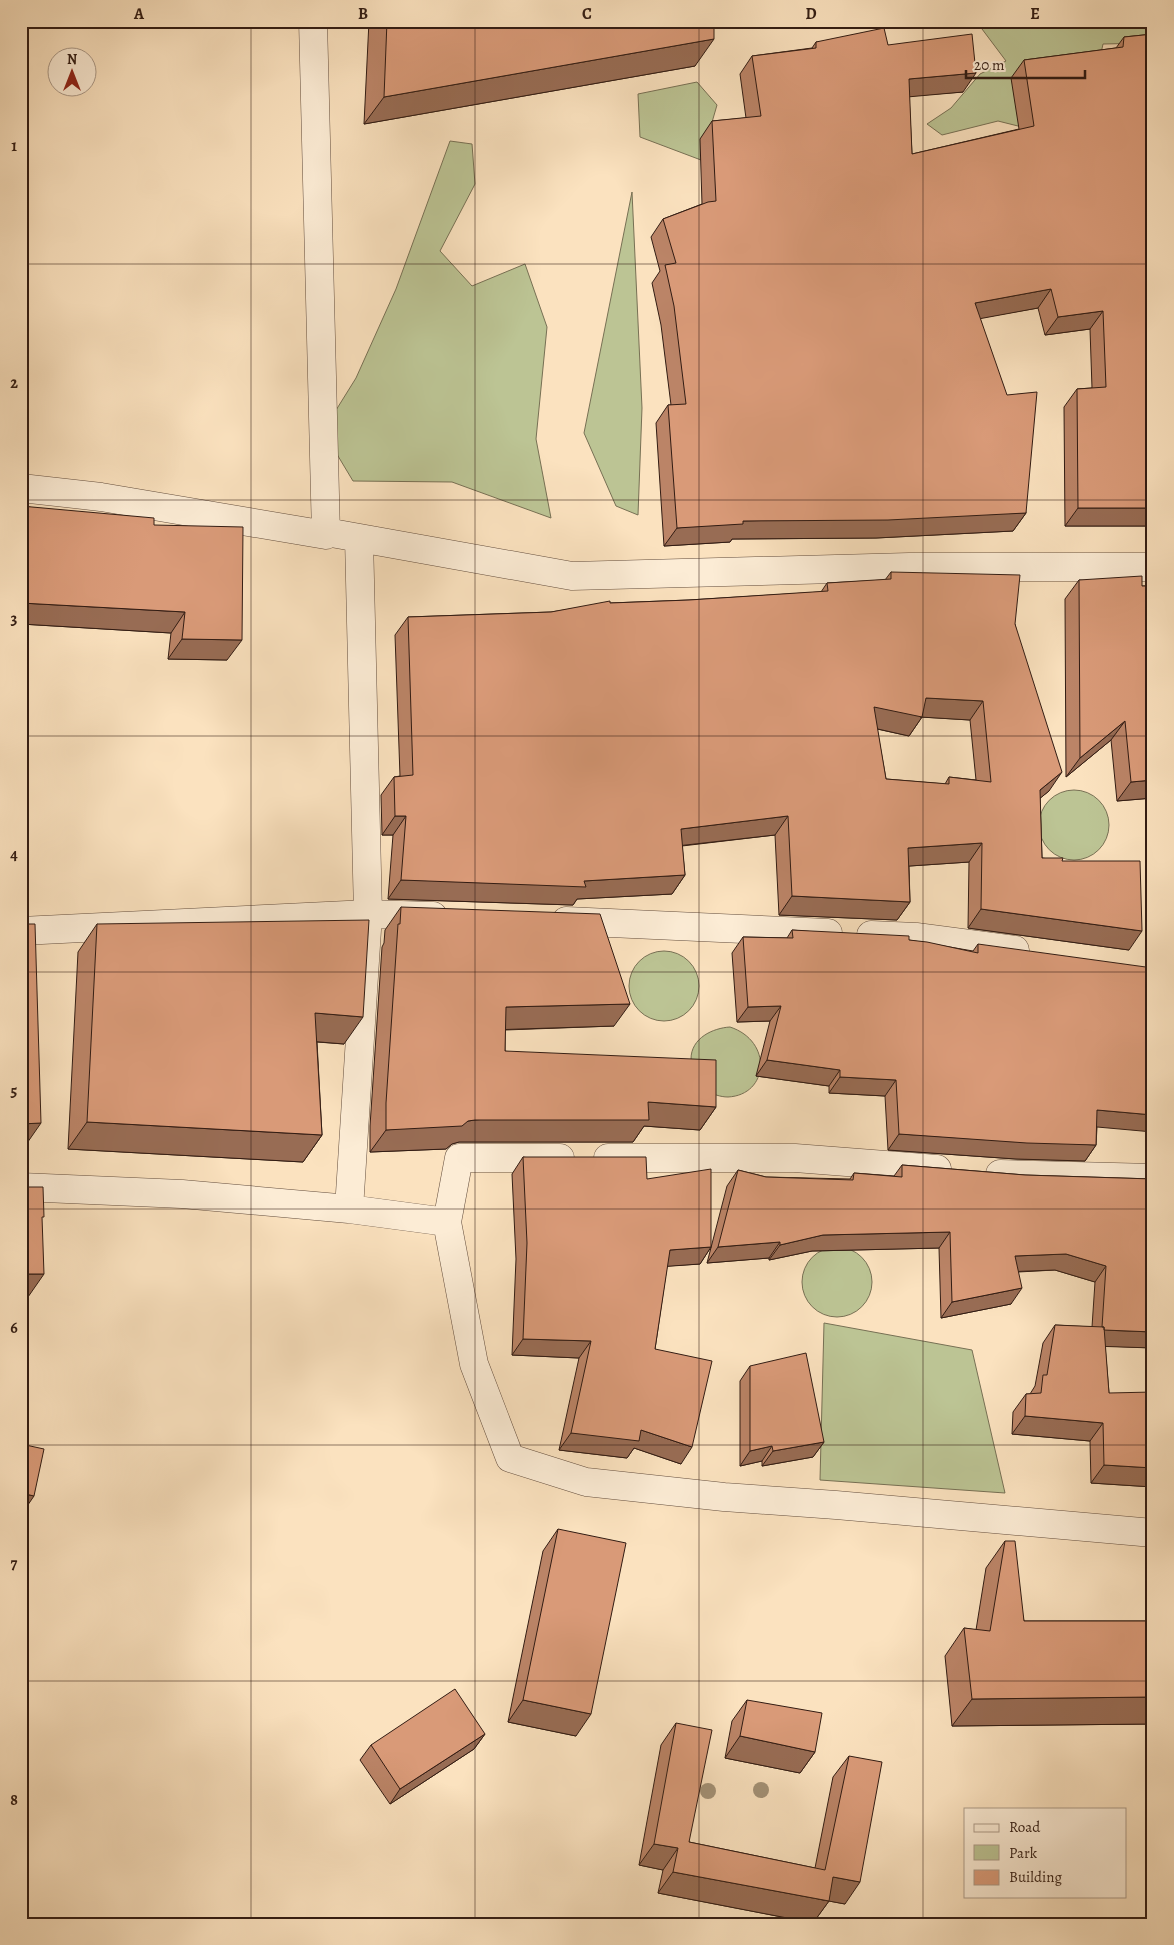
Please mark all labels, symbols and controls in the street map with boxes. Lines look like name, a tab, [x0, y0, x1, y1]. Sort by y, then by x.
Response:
text: A	[133, 3, 145, 25]
text: B	[358, 3, 368, 25]
text: C	[582, 3, 592, 25]
text: D	[805, 3, 817, 25]
text: E	[1030, 3, 1040, 25]
north arrow	[48, 48, 98, 98]
scale bar	[966, 48, 1085, 80]
text: N	[67, 50, 77, 69]
text: 20 m	[974, 55, 1005, 75]
text: 1	[11, 135, 17, 157]
text: 2	[10, 372, 18, 394]
text: 3	[11, 608, 18, 630]
text: 4	[10, 844, 18, 866]
text: 5	[11, 1080, 18, 1102]
text: 6	[10, 1317, 18, 1339]
text: 7	[11, 1553, 18, 1575]
text: 8	[10, 1789, 18, 1811]
legend	[964, 1808, 1126, 1898]
text: Road	[1009, 1817, 1041, 1837]
text: Park	[1009, 1843, 1038, 1863]
text: Building	[1009, 1867, 1062, 1887]

